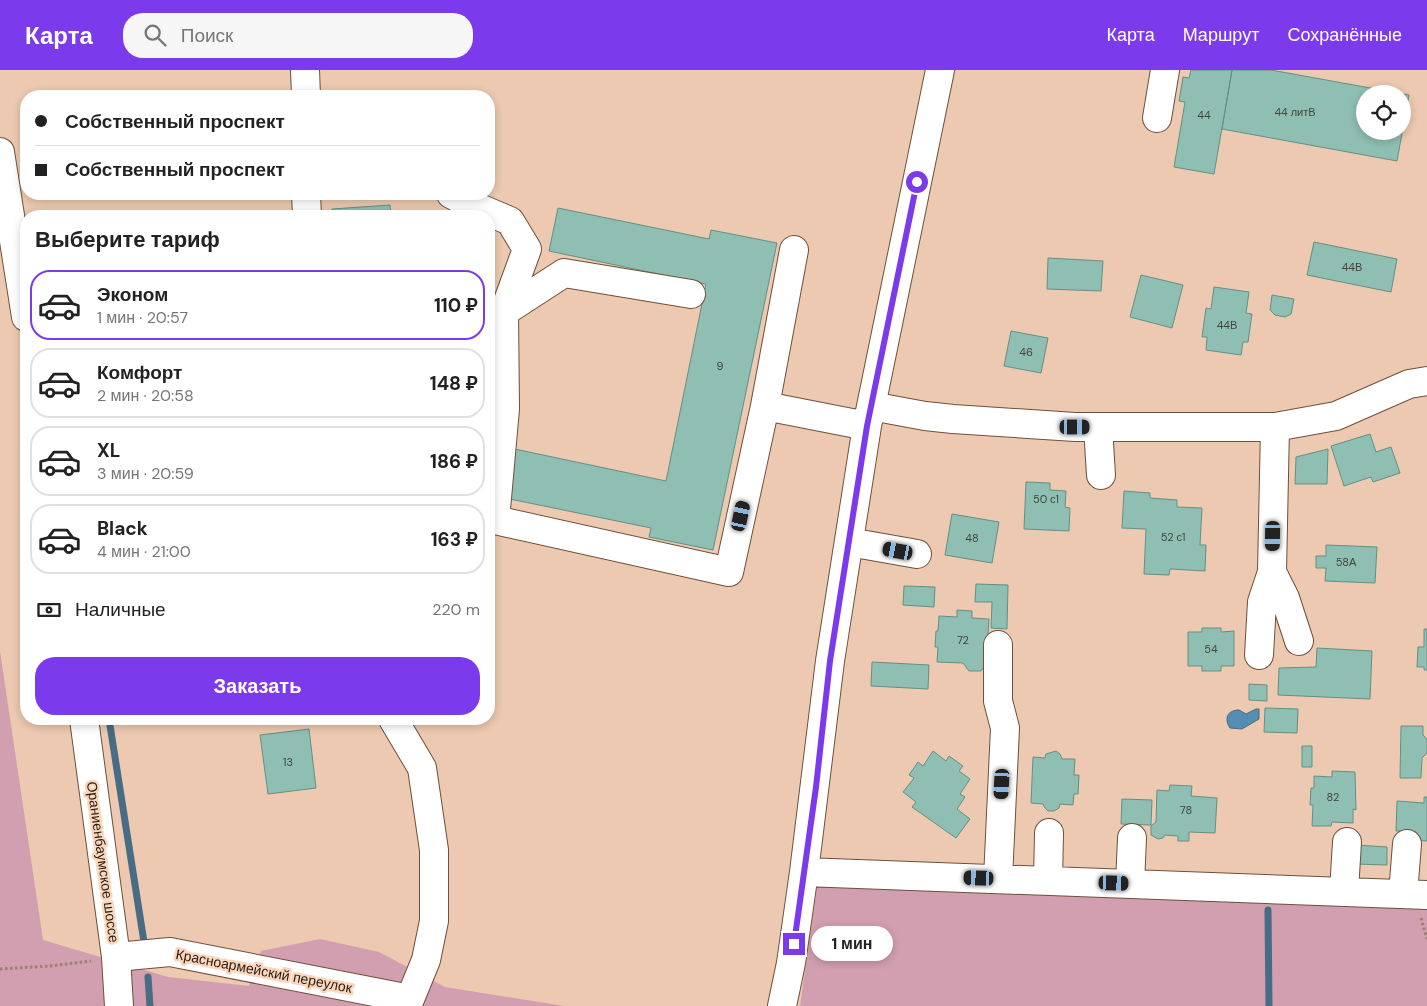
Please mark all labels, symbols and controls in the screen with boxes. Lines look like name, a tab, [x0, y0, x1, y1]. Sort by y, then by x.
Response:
search box	[123, 13, 473, 58]
text: Карта	[25, 20, 93, 51]
icon: search	[141, 21, 169, 49]
text: Поиск	[181, 23, 233, 48]
text: Карта	[1107, 23, 1155, 47]
text: Маршрут	[1183, 23, 1259, 47]
text: Сохранённые	[1287, 23, 1402, 47]
map controls	[1356, 85, 1411, 140]
button: locate	[1356, 85, 1411, 140]
house number: 44 литВ	[1274, 105, 1316, 119]
house number: 44	[1197, 108, 1211, 122]
text: Собственный проспект	[65, 109, 285, 134]
text: Собственный проспект	[65, 157, 285, 182]
route start	[906, 171, 928, 193]
text: Выберите тариф	[35, 225, 220, 254]
house number: 44В	[1342, 260, 1362, 274]
text: Эконом	[97, 282, 168, 307]
icon: car	[37, 283, 82, 328]
text: 110 ₽	[434, 293, 478, 318]
text: 1 мин · 20:57	[97, 307, 188, 328]
house number: 44В	[1217, 318, 1237, 332]
house number: 46	[1019, 345, 1033, 359]
house number: 9	[717, 359, 724, 373]
text: Комфорт	[97, 360, 182, 385]
icon: car	[37, 361, 82, 406]
text: 148 ₽	[430, 371, 478, 396]
text: 2 мин · 20:58	[97, 385, 194, 406]
car	[1060, 420, 1090, 435]
text: XL	[97, 438, 120, 463]
icon: car	[37, 439, 82, 484]
text: 186 ₽	[430, 449, 478, 474]
text: 3 мин · 20:59	[97, 463, 194, 484]
house number: 50 с1	[1033, 492, 1059, 506]
car	[730, 500, 751, 532]
text: Black	[97, 516, 148, 541]
icon: car	[37, 517, 82, 562]
car	[1265, 521, 1280, 551]
text: 163 ₽	[431, 527, 478, 552]
house number: 52 с1	[1161, 530, 1185, 544]
house number: 48	[965, 531, 979, 545]
text: 4 мин · 21:00	[97, 541, 191, 562]
car	[881, 541, 914, 561]
house number: 58А	[1336, 555, 1357, 569]
icon: cash	[35, 596, 63, 624]
text: Наличные	[75, 597, 166, 622]
text: 220 m	[432, 599, 480, 620]
house number: 72	[957, 633, 969, 647]
house number: 54	[1204, 642, 1218, 656]
button: Заказать	[35, 657, 480, 715]
house number: 13	[283, 755, 293, 769]
car	[993, 769, 1010, 799]
street label: Ораниенбаумское шоссе	[83, 780, 123, 944]
house number: 82	[1327, 790, 1339, 804]
house number: 78	[1180, 803, 1192, 817]
car	[963, 870, 994, 886]
car	[1098, 875, 1129, 891]
callout: 1 мин	[812, 926, 894, 962]
route end	[783, 933, 805, 955]
text: 1 мин	[832, 933, 872, 954]
street label: Красноармейский переулок	[174, 945, 355, 997]

